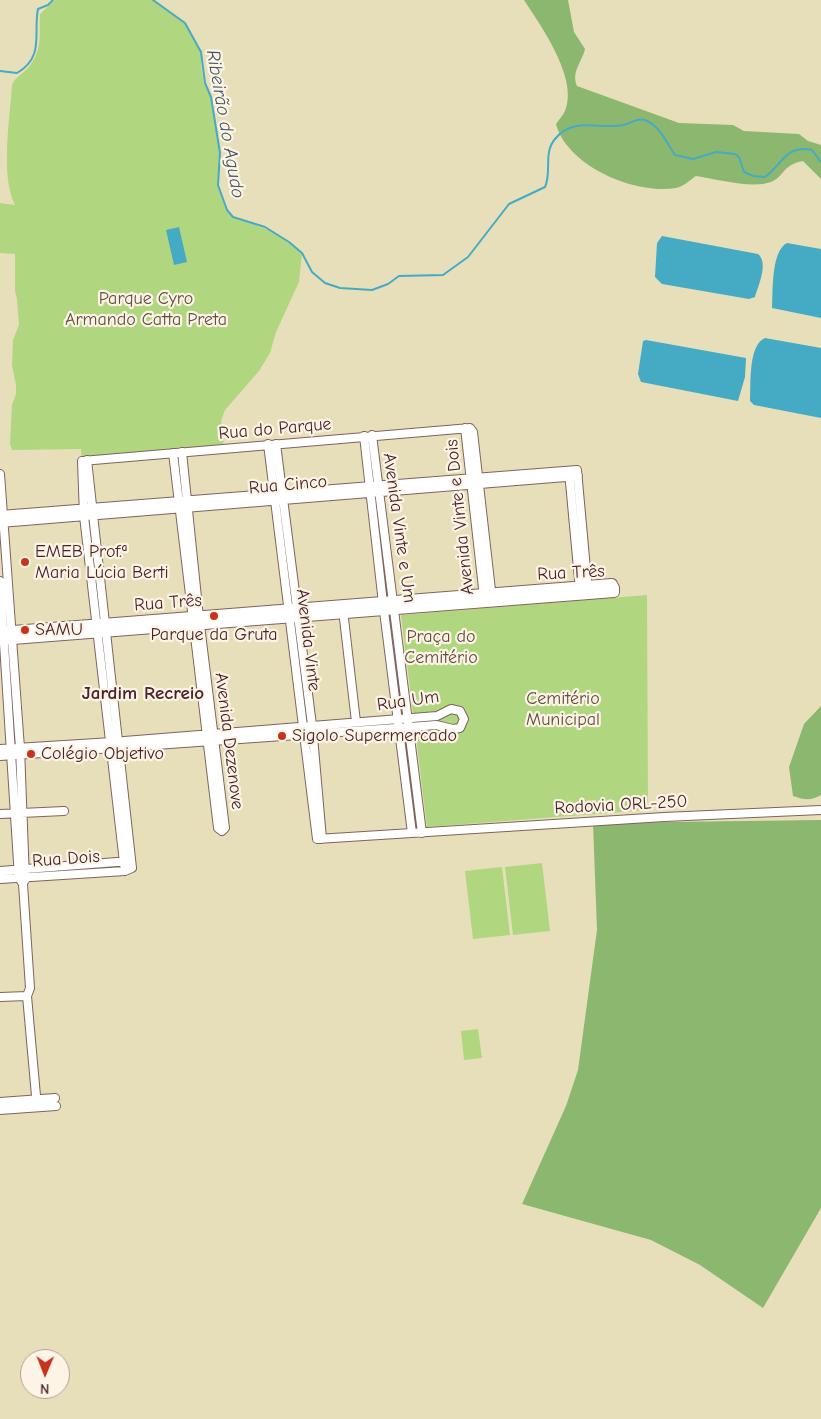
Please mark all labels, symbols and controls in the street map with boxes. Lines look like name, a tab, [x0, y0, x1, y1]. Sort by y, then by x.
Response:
water label: Ribeirão do Agudo	[201, 48, 249, 200]
park label: Parque Cyro Armando Catta Preta	[65, 288, 227, 330]
street label: Rua do Parque	[218, 413, 332, 445]
street label: Avenida Vinte e Dois	[441, 438, 479, 596]
street label: Avenida Vinte e Um	[378, 452, 420, 604]
street label: Rua Cinco	[248, 471, 328, 499]
place label: EMEB Prof.ª Maria Lúcia Berti	[35, 541, 169, 584]
marker: EMEB Prof.ª Maria Lúcia Berti	[19, 556, 31, 568]
street label: Rua Três	[537, 560, 605, 586]
street label: Avenida Vinte	[291, 588, 325, 692]
street label: Rua Três	[133, 590, 203, 616]
marker: Parque da Gruta	[208, 610, 220, 622]
place label: SAMU	[35, 619, 83, 641]
marker: SAMU	[19, 624, 31, 636]
place label: Parque da Gruta	[151, 624, 277, 646]
park label: Praça do Cemitério	[404, 626, 478, 669]
street label: Avenida Dezenove	[210, 671, 248, 811]
district label: Jardim Recreio	[82, 683, 204, 705]
street label: Rua Um	[376, 686, 440, 716]
park label: Cemitério Municipal	[526, 688, 600, 731]
place label: Sigolo Supermercado	[292, 725, 457, 747]
marker: Sigolo Supermercado	[276, 730, 288, 742]
place label: Colégio Objetivo	[41, 743, 164, 765]
marker: Colégio Objetivo	[25, 748, 37, 760]
street label: Rodovia ORL-250	[554, 791, 688, 819]
street label: Rua Dois	[32, 846, 100, 872]
north arrow	[20, 1349, 70, 1399]
text: N	[40, 1380, 49, 1397]

